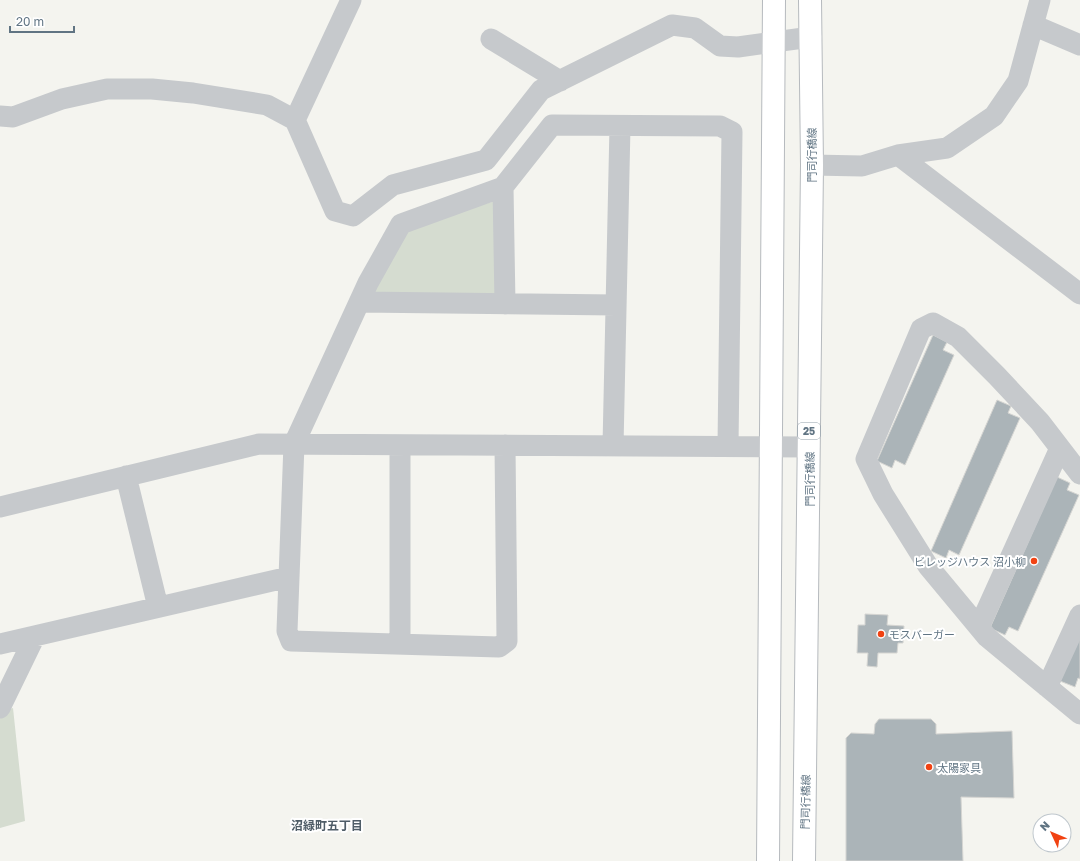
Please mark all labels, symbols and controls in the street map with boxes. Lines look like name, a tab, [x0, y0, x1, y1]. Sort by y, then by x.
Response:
scale bar	[10, 8, 74, 34]
text: 20 m	[16, 14, 44, 29]
street label: 門司行橋線	[805, 128, 818, 183]
road number: 25	[798, 423, 820, 439]
street label: 門司行橋線	[803, 452, 816, 507]
place label: ビレッジハウス 沼小柳	[914, 555, 1026, 568]
marker: ビレッジハウス 沼小柳	[1029, 556, 1039, 566]
place label: モスバーガー	[889, 628, 955, 641]
marker: モスバーガー	[876, 629, 886, 639]
place label: 太陽家具	[937, 761, 981, 774]
marker: 太陽家具	[924, 762, 934, 772]
street label: 門司行橋線	[798, 774, 812, 830]
north arrow	[1032, 813, 1072, 853]
district label: 沼緑町五丁目	[291, 818, 363, 833]
text: N	[1037, 818, 1052, 833]

